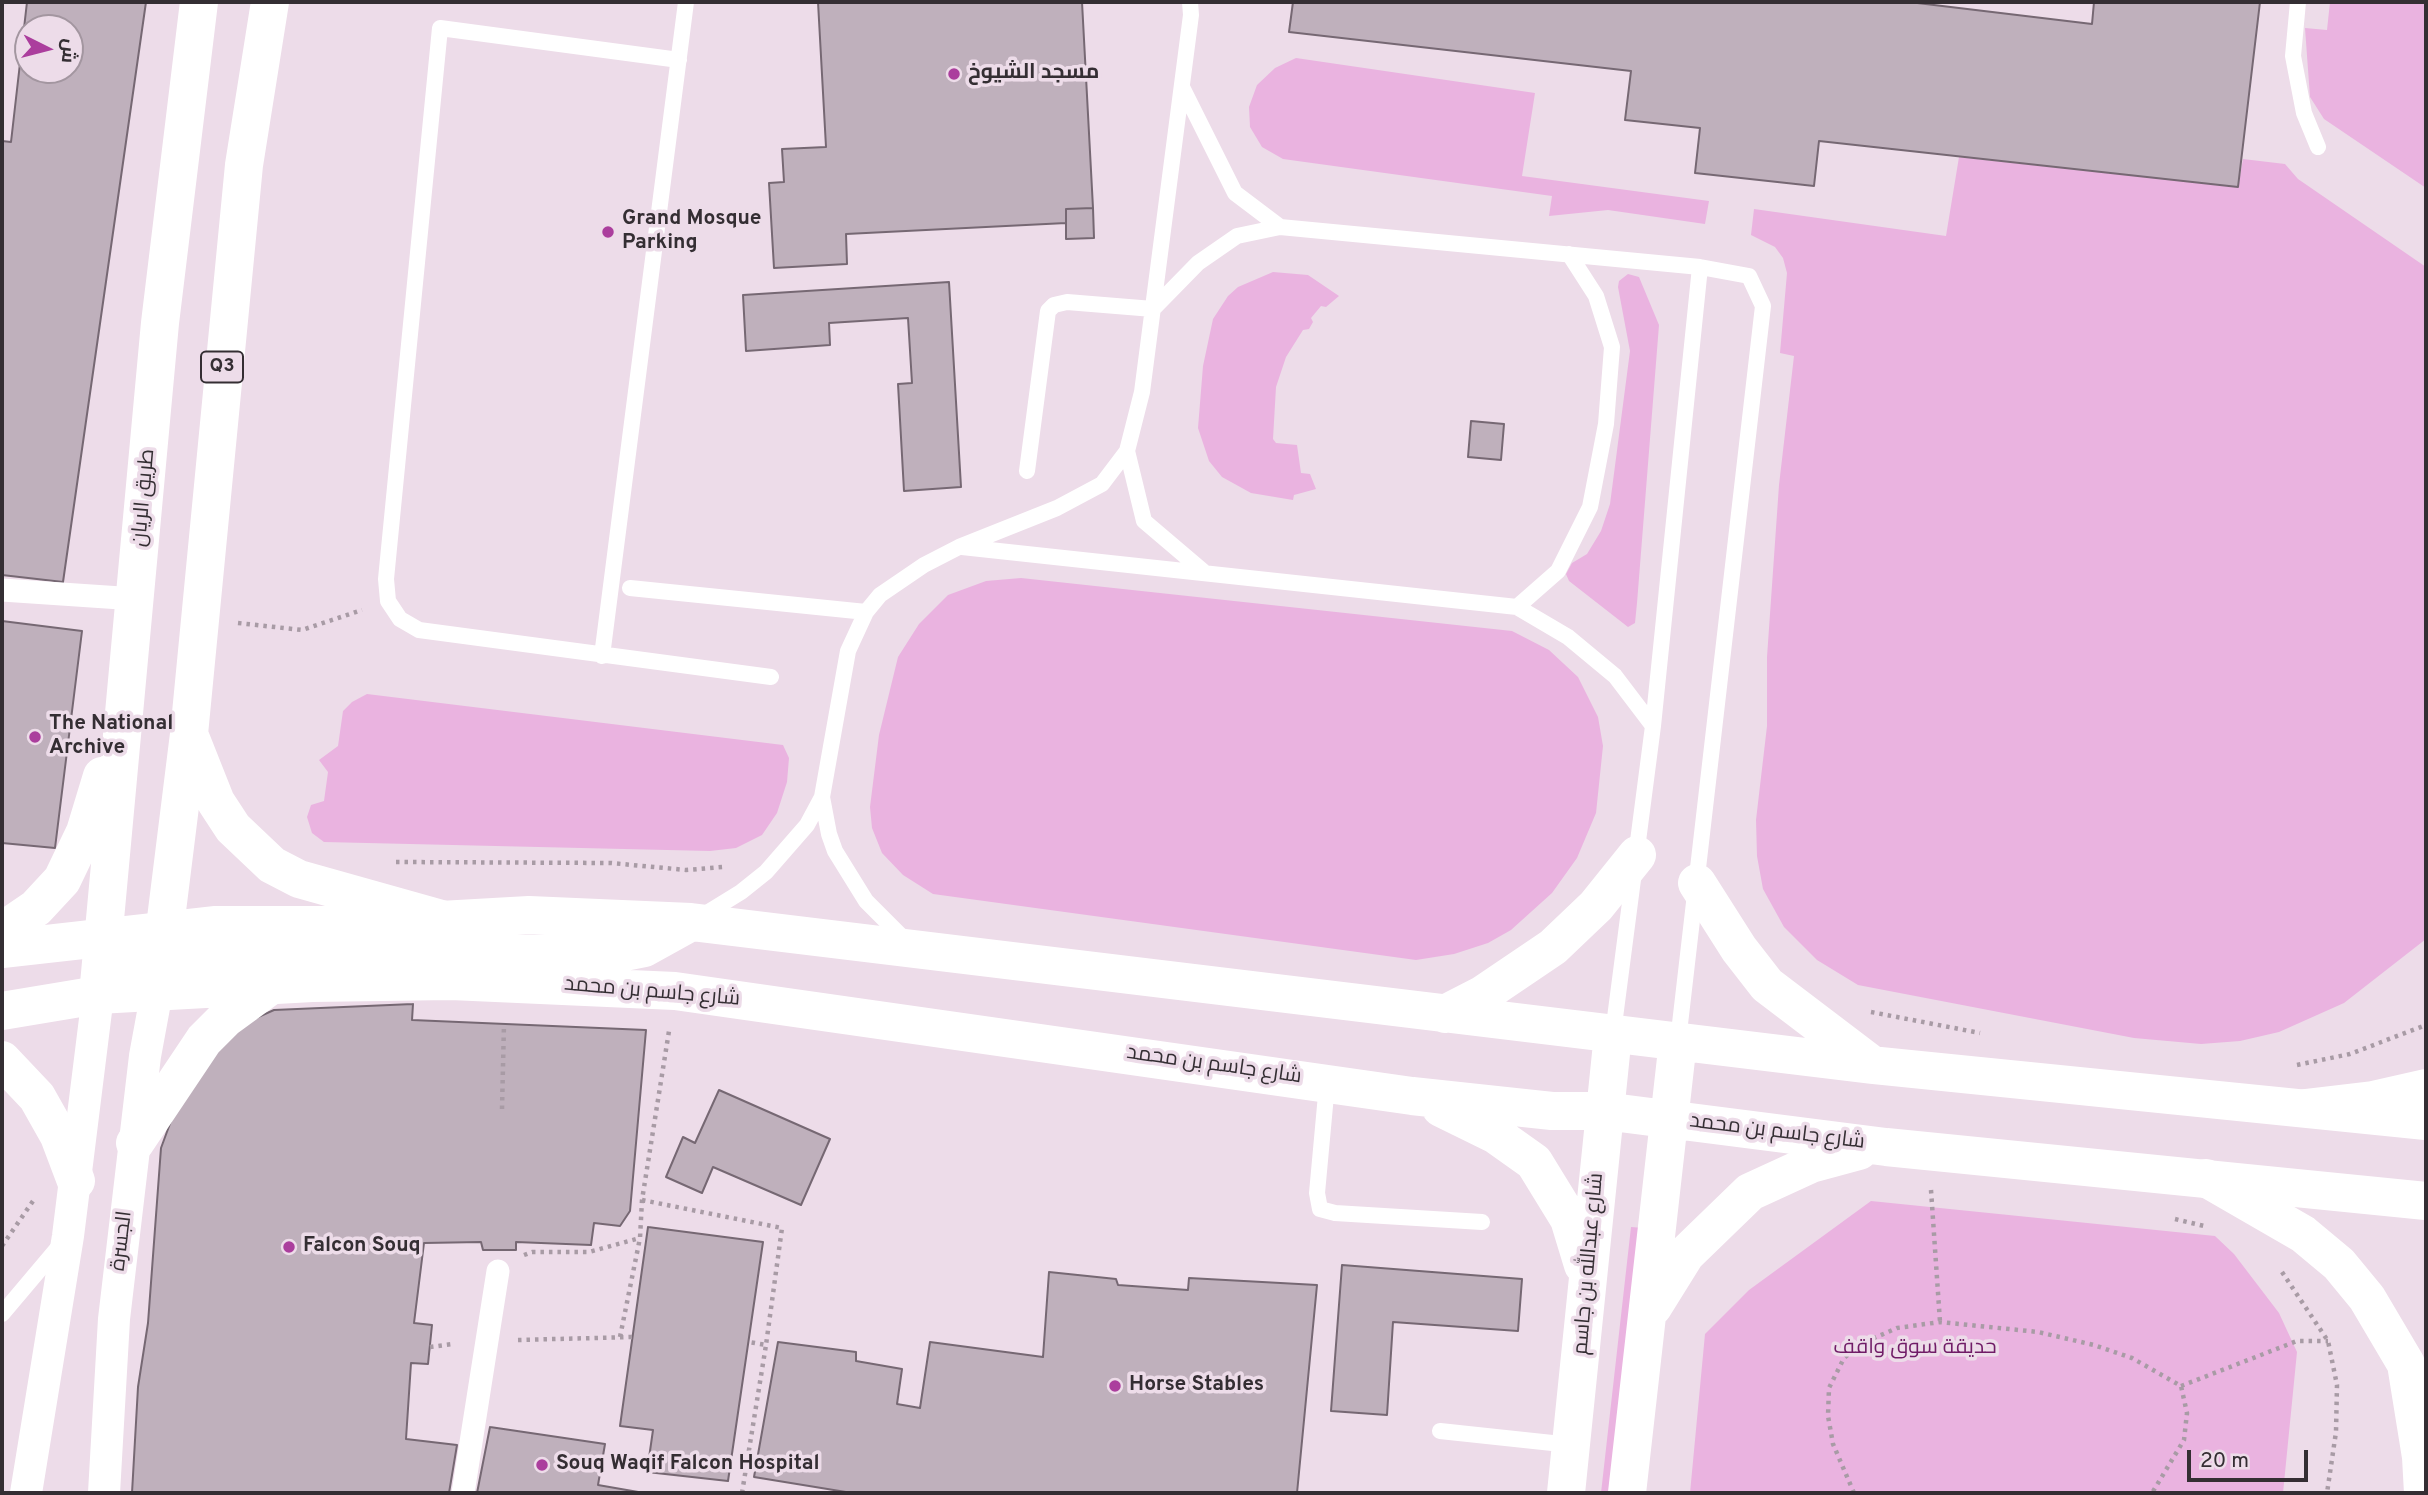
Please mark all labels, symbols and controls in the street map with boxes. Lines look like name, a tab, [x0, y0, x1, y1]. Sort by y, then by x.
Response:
north arrow	[14, 14, 84, 84]
text: ش	[55, 38, 81, 64]
place label: مسجد الشيوخ	[968, 61, 1099, 87]
marker: مسجد الشيوخ	[946, 66, 962, 82]
place label: Grand Mosque Parking	[622, 207, 761, 257]
marker: Grand Mosque Parking	[600, 224, 616, 240]
road number: Q3	[201, 352, 243, 382]
street label: طريق الريان	[128, 448, 162, 548]
place label: The National Archive	[49, 712, 173, 762]
marker: The National Archive	[27, 729, 43, 745]
street label: شارع جاسم بن محمد	[563, 973, 741, 1013]
street label: شارع جاسم بن محمد	[1125, 1041, 1303, 1091]
street label: شارع جاسم بن محمد	[1688, 1110, 1866, 1156]
street label: شارع عبدالله بن جاسم	[1569, 1172, 1611, 1356]
street label: الجسرة	[107, 1210, 139, 1272]
place label: Falcon Souq	[303, 1234, 421, 1260]
marker: Falcon Souq	[281, 1239, 297, 1255]
park label: حديقة سوق واقف	[1833, 1336, 1997, 1362]
place label: Horse Stables	[1129, 1373, 1264, 1399]
marker: Horse Stables	[1107, 1378, 1123, 1394]
scale bar	[2190, 1436, 2311, 1480]
text: 20 m	[2200, 1448, 2249, 1475]
place label: Souq Waqif Falcon Hospital	[556, 1452, 820, 1478]
marker: Souq Waqif Falcon Hospital	[534, 1457, 550, 1473]

